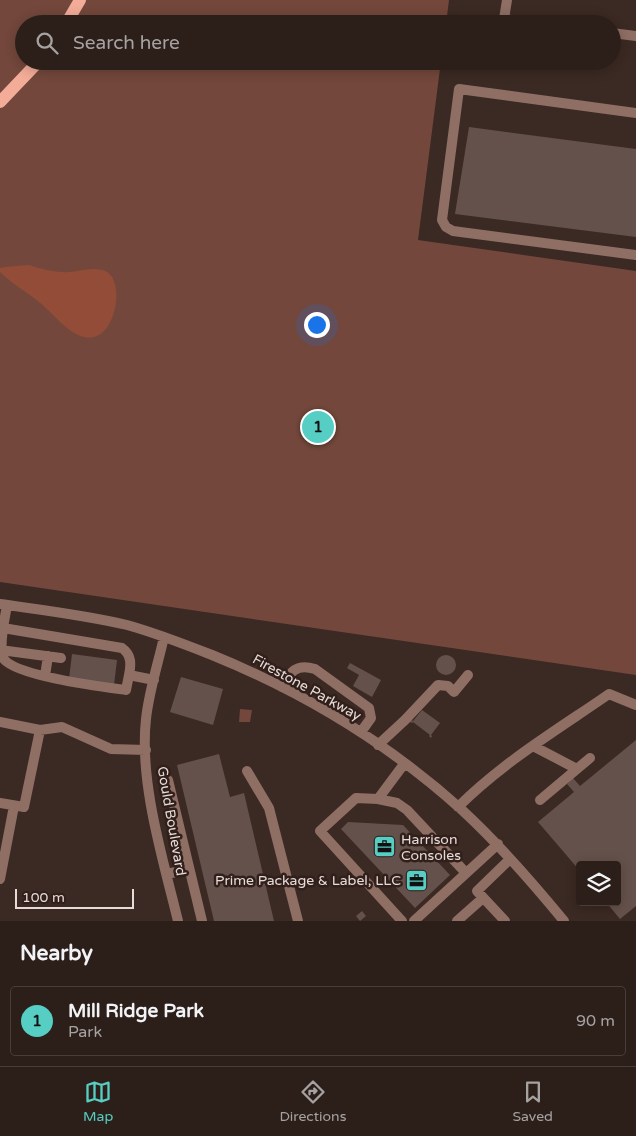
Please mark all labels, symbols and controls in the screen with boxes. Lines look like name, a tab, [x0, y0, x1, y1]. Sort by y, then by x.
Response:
search box	[15, 15, 621, 70]
icon: search	[33, 29, 61, 57]
text: Search here	[73, 32, 180, 54]
your location	[304, 312, 330, 338]
pin: 1	[302, 408, 334, 446]
street label: Firestone Parkway	[249, 651, 364, 725]
street label: Gould Boulevard	[154, 765, 189, 877]
place label: Harrison Consoles	[401, 831, 461, 864]
office icon: Harrison Consoles	[373, 835, 397, 859]
map controls	[576, 861, 621, 906]
button: layers	[576, 861, 621, 906]
office icon: Prime Package & Label, LLC	[405, 868, 429, 892]
place label: Prime Package & Label, LLC	[215, 872, 401, 889]
scale bar	[15, 886, 134, 909]
text: 100 m	[22, 889, 65, 906]
text: Nearby	[20, 941, 93, 966]
text: Mill Ridge Park	[68, 1000, 204, 1022]
text: 1	[32, 1011, 42, 1031]
text: 90 m	[576, 1011, 615, 1031]
text: Park	[68, 1022, 102, 1042]
tab: Map	[83, 1078, 113, 1125]
tab: Directions	[279, 1078, 346, 1125]
tab: Saved	[512, 1078, 553, 1125]

